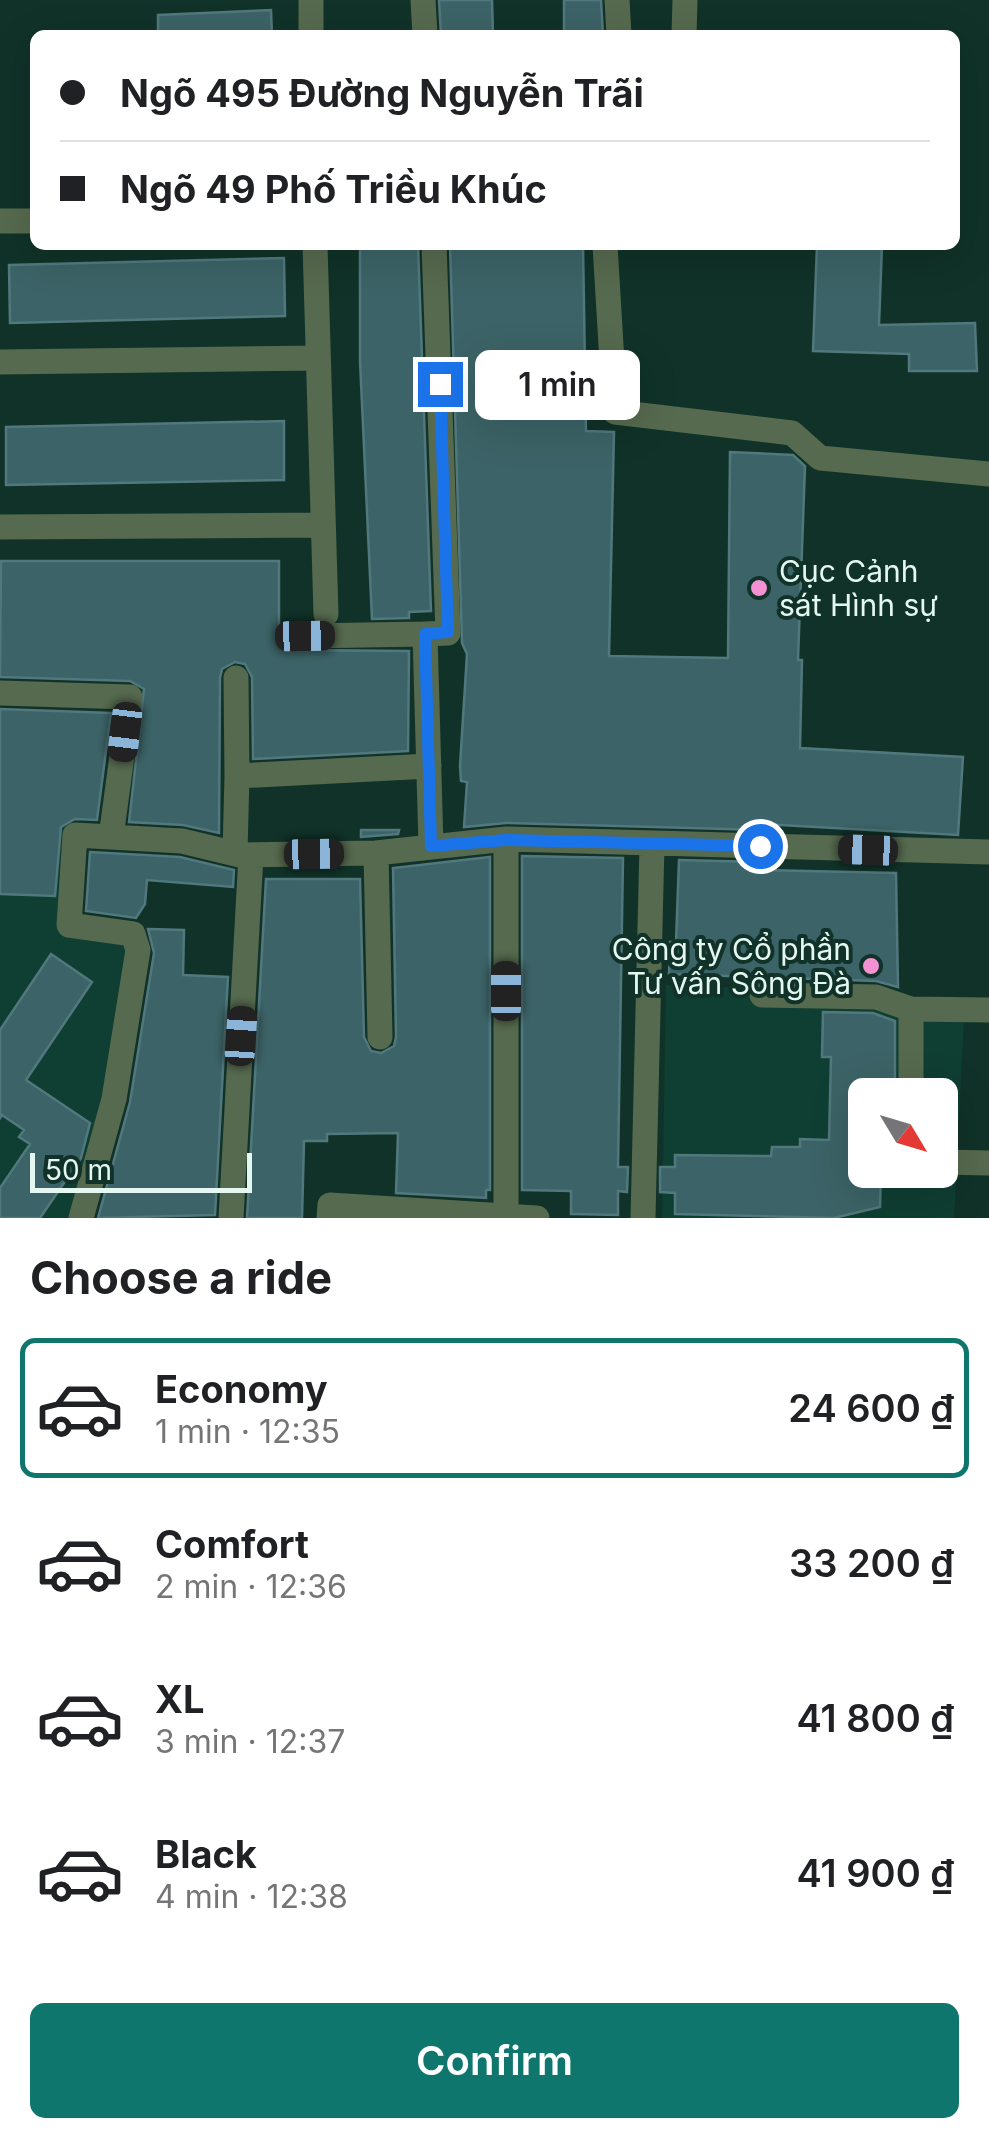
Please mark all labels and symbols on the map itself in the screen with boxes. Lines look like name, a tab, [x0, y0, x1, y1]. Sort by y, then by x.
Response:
callout: 1 min	[475, 349, 640, 419]
route end	[418, 362, 463, 407]
place label: Cục Cảnh sát Hình sự	[779, 553, 938, 623]
marker: Cục Cảnh sát Hình sự	[748, 577, 770, 599]
car	[275, 620, 335, 652]
car	[106, 700, 144, 764]
route start	[738, 824, 783, 869]
car	[837, 834, 899, 866]
car	[284, 838, 344, 870]
place label: Công ty Cổ phần Tư vấn Sông Đà	[612, 931, 851, 1001]
marker: Công ty Cổ phần Tư vấn Sông Đà	[860, 955, 882, 977]
car	[491, 961, 521, 1021]
car	[224, 1005, 258, 1067]
north arrow	[848, 1078, 958, 1188]
scale bar	[30, 1148, 252, 1192]

